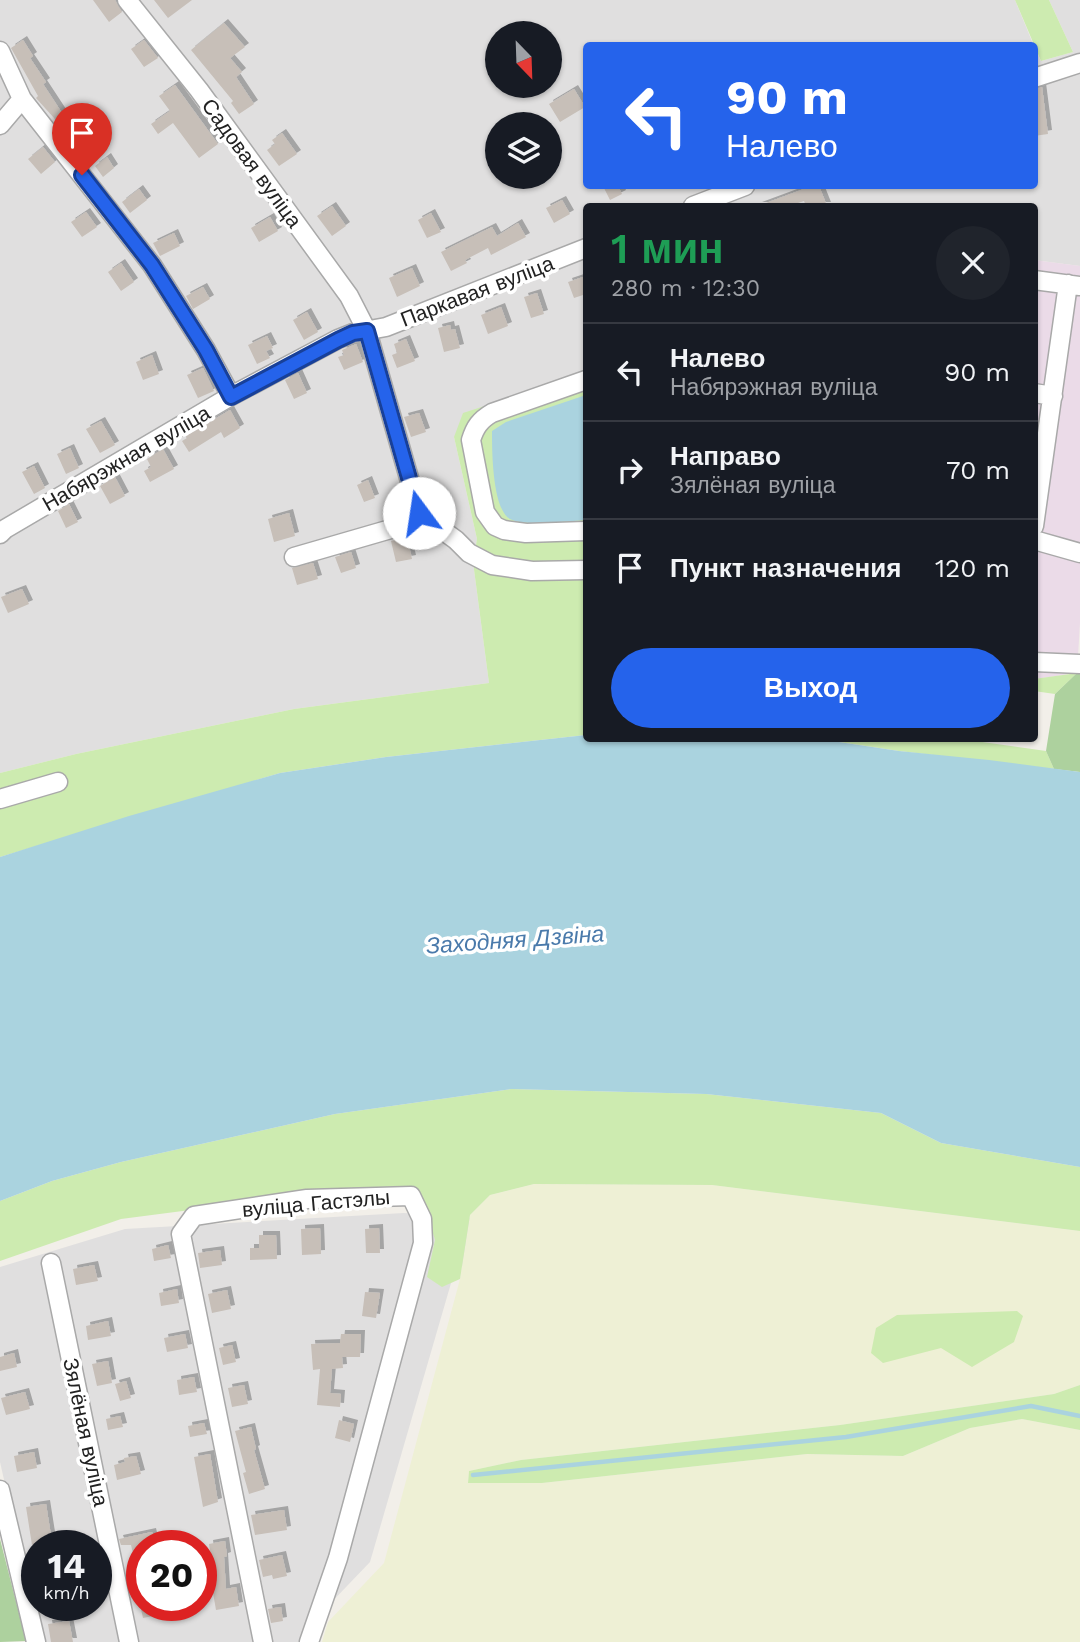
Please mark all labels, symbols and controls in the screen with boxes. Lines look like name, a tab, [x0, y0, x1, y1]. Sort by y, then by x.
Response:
north arrow	[485, 21, 562, 98]
map controls	[485, 21, 562, 189]
text: 90 m	[726, 68, 848, 126]
icon: left	[611, 70, 702, 161]
street label: Садовая вуліца	[197, 94, 307, 233]
pin	[52, 103, 112, 175]
button: layers	[485, 112, 562, 189]
icon: arrive	[63, 114, 101, 152]
text: Налево	[726, 127, 838, 165]
text: 1 мин	[611, 224, 724, 273]
button: close	[936, 226, 1010, 300]
street label: Паркавая вуліца	[397, 250, 558, 332]
text: 280 m · 12:30	[611, 275, 760, 302]
text: Налево	[670, 343, 765, 373]
icon: left	[611, 353, 649, 391]
text: 90 m	[944, 357, 1010, 387]
text: Набярэжная вуліца	[670, 374, 877, 401]
street label: Набярэжная вуліца	[38, 400, 215, 516]
text: Направо	[670, 441, 781, 471]
icon: right	[611, 451, 649, 489]
text: 70 m	[946, 455, 1010, 485]
text: Зялёная вуліца	[670, 472, 836, 499]
position arrow	[382, 476, 456, 550]
icon: arrive	[611, 549, 649, 587]
text: Пункт назначения	[670, 553, 901, 583]
text: 120 m	[935, 553, 1010, 583]
button: Выход	[611, 648, 1010, 728]
water label: Заходняя Дзвіна	[425, 920, 605, 960]
street label: вуліца Гастэлы	[241, 1184, 391, 1222]
street label: Зялёная вуліца	[58, 1355, 114, 1509]
speed limit sign: 20	[126, 1530, 217, 1621]
text: 14	[48, 1545, 85, 1587]
text: km/h	[43, 1582, 90, 1603]

